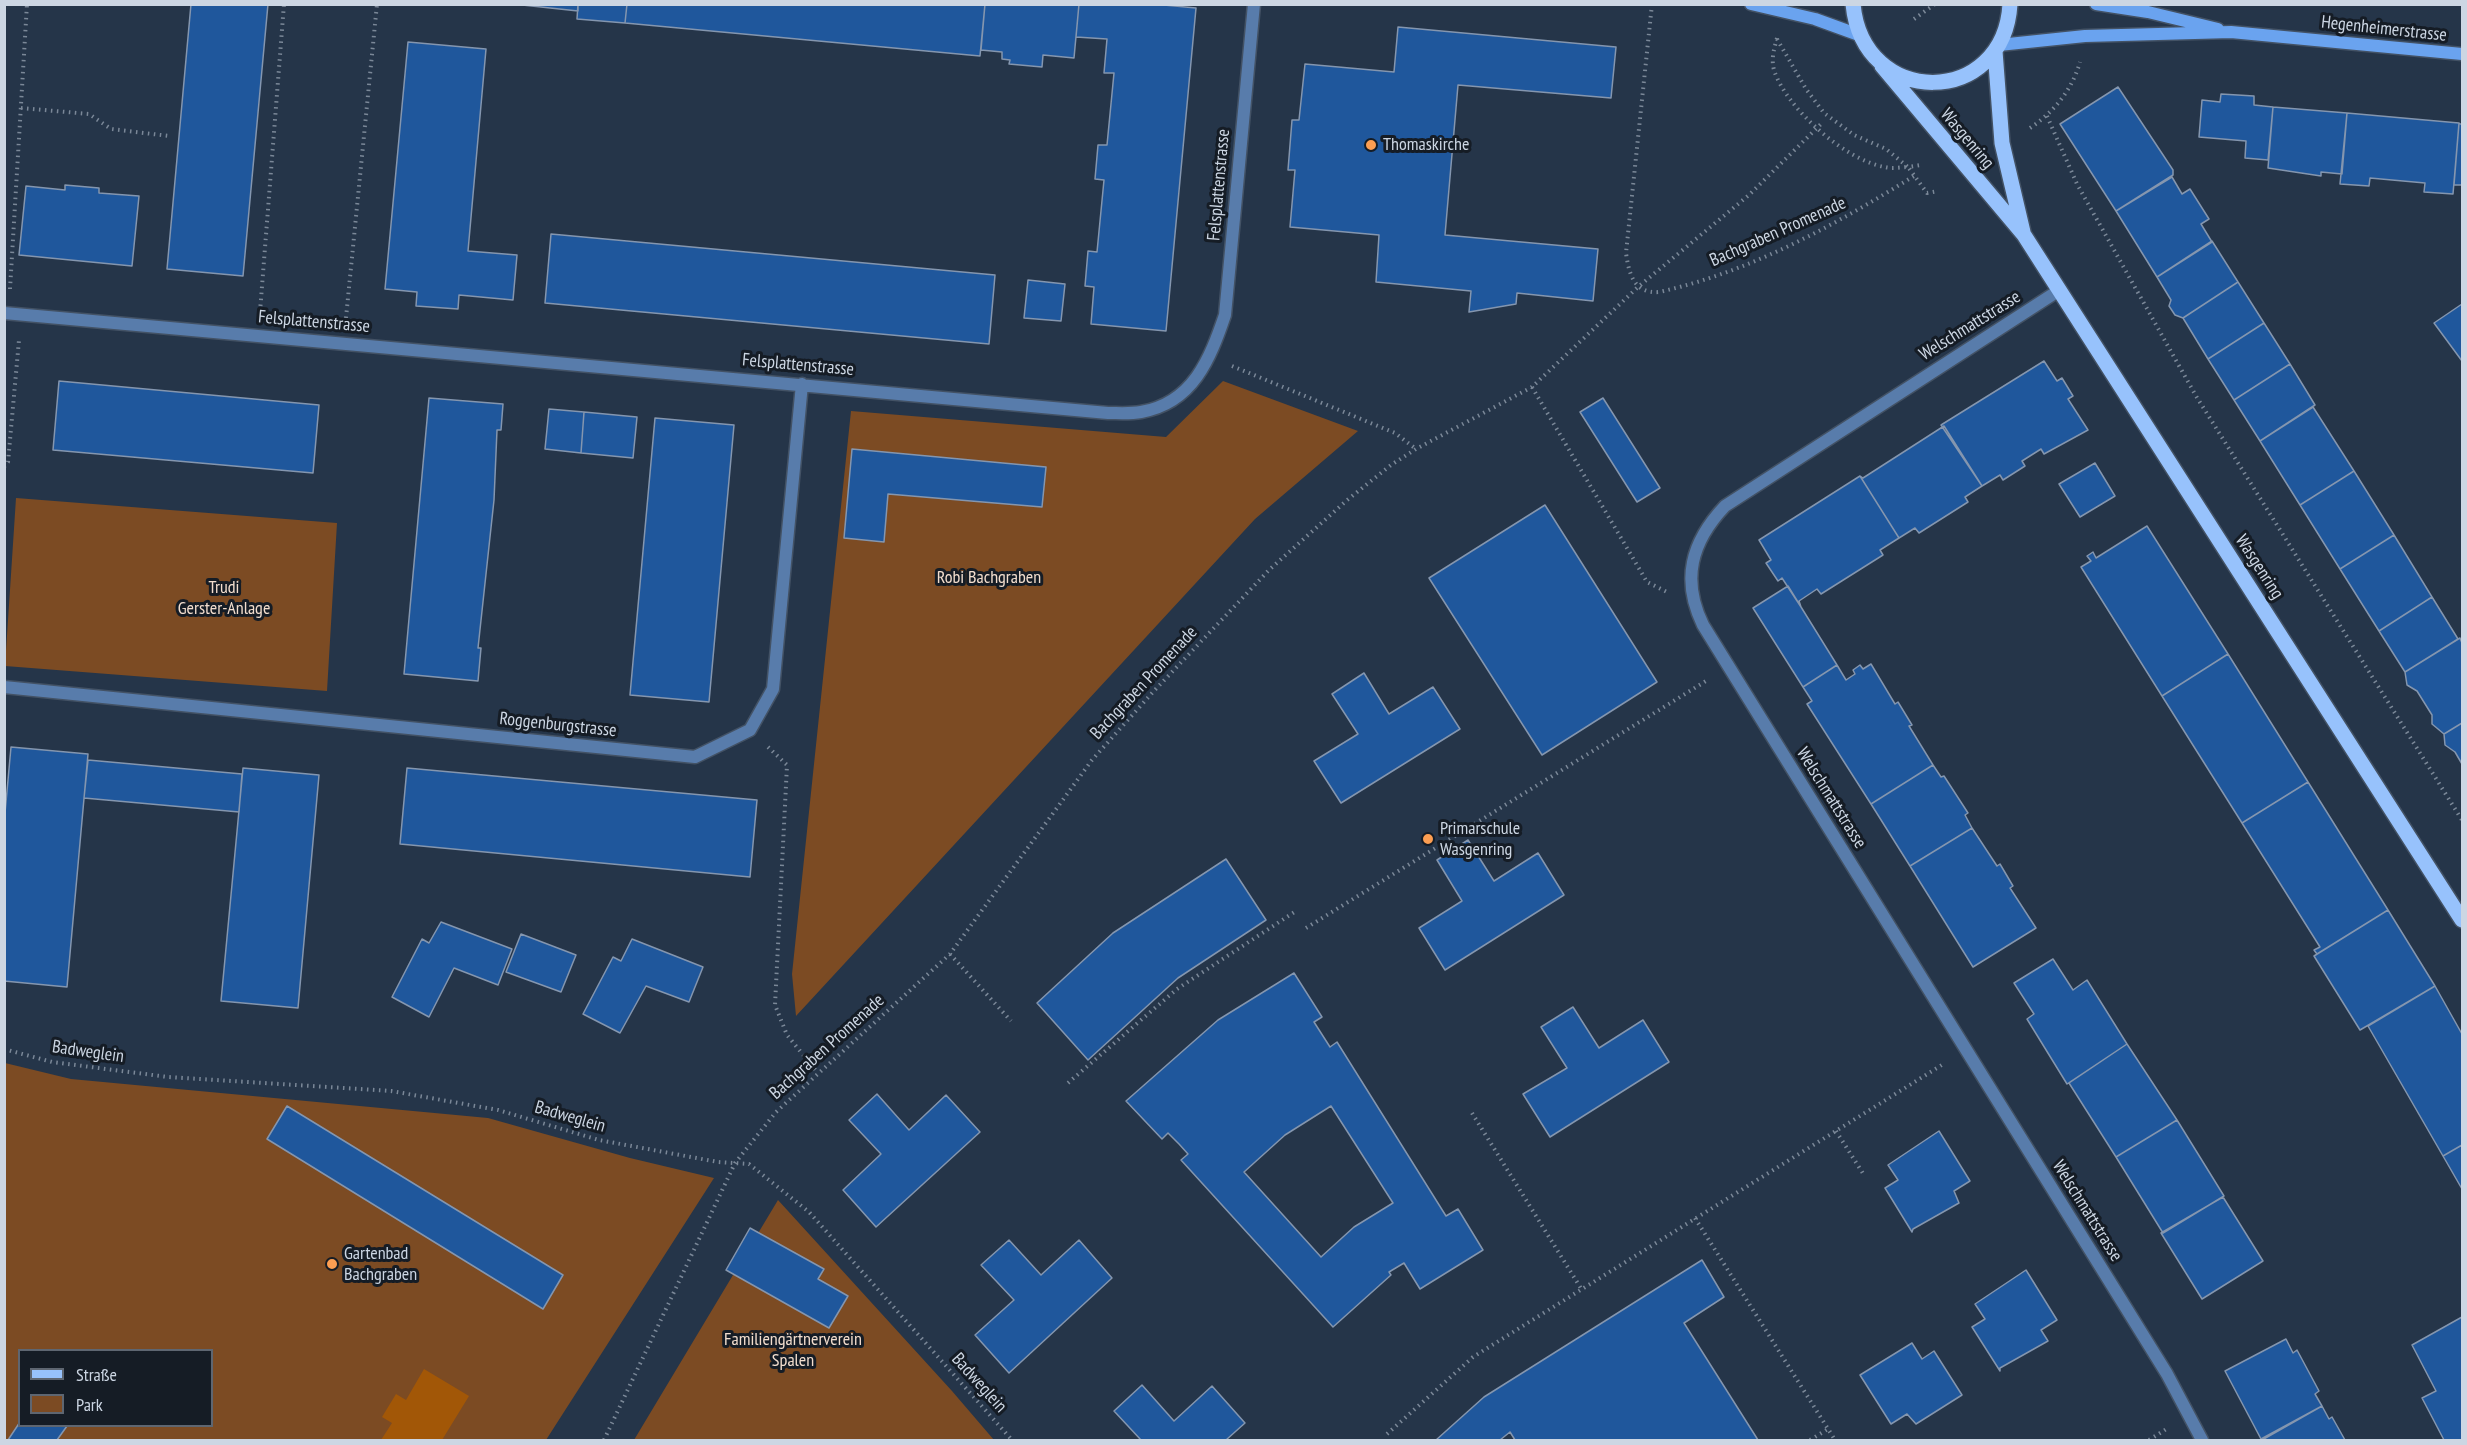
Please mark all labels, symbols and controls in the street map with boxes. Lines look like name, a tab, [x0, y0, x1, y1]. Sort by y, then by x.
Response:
street label: Hegenheimerstrasse	[2320, 12, 2448, 46]
street label: Wasgenring	[1935, 104, 1999, 174]
street label: Felsplattenstrasse	[1203, 128, 1235, 242]
place label: Thomaskirche	[1383, 134, 1469, 156]
marker: Thomaskirche	[1364, 138, 1378, 152]
street label: Bachgraben Promenade	[1707, 192, 1849, 272]
street label: Welschmattstrasse	[1915, 286, 2025, 366]
street label: Felsplattenstrasse	[257, 306, 371, 338]
street label: Felsplattenstrasse	[741, 349, 855, 381]
street label: Wasgenring	[2230, 531, 2288, 603]
park label: Robi Bachgraben	[937, 567, 1041, 589]
park label: Trudi Gerster-Anlage	[178, 577, 270, 620]
street label: Bachgraben Promenade	[1086, 622, 1202, 744]
street label: Roggenburgstrasse	[498, 708, 618, 742]
street label: Welschmattstrasse	[1791, 743, 1871, 853]
place label: Primarschule Wasgenring	[1440, 818, 1520, 860]
marker: Primarschule Wasgenring	[1421, 832, 1435, 846]
street label: Bachgraben Promenade	[765, 990, 889, 1104]
street label: Badweglein	[51, 1036, 125, 1068]
street label: Badweglein	[532, 1097, 608, 1137]
street label: Welschmattstrasse	[2047, 1156, 2127, 1266]
place label: Gartenbad Bachgraben	[344, 1243, 417, 1286]
marker: Gartenbad Bachgraben	[325, 1257, 339, 1271]
park label: Familiengärtnerverein Spalen	[724, 1329, 862, 1372]
legend	[18, 1349, 213, 1427]
street label: Badweglein	[947, 1349, 1011, 1417]
text: Straße	[76, 1363, 117, 1386]
text: Park	[76, 1393, 103, 1416]

